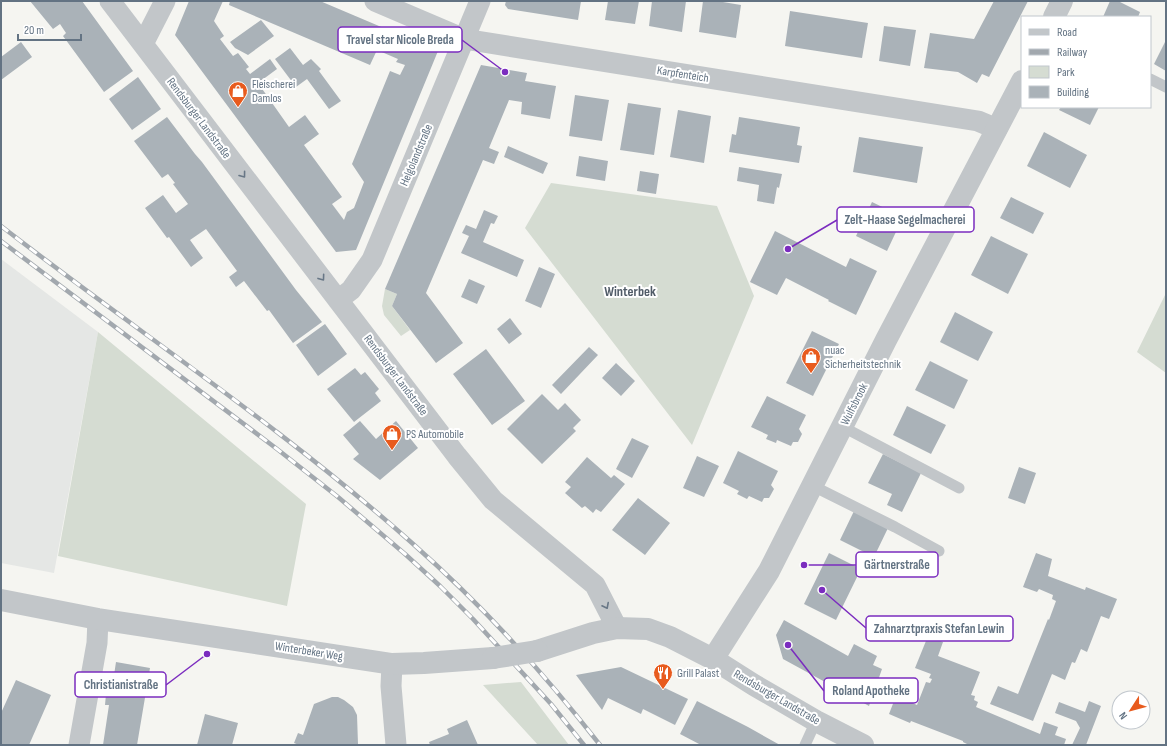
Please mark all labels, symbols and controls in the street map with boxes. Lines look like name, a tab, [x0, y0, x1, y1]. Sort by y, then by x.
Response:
scale bar	[18, 16, 81, 42]
legend	[1021, 16, 1151, 108]
text: 20 m	[24, 23, 44, 38]
text: Road	[1057, 25, 1077, 40]
callout: Travel star Nicole Breda	[338, 27, 462, 52]
text: Travel star Nicole Breda	[346, 32, 454, 48]
text: Railway	[1057, 45, 1088, 60]
street label: Karpfenteich	[656, 63, 710, 86]
text: Park	[1057, 65, 1075, 80]
street label: Rendsburger Landstraße	[163, 75, 234, 162]
place label: Fleischerei Damlos	[252, 77, 295, 106]
shop icon: Fleischerei Damlos	[227, 80, 249, 108]
text: Building	[1057, 85, 1089, 100]
street label: Helgolandstraße	[397, 122, 436, 188]
one-way arrow	[238, 170, 245, 177]
callout: Zelt-Haase Segelmacherei	[837, 207, 974, 232]
text: Zelt-Haase Segelmacherei	[845, 212, 966, 228]
one-way arrow	[317, 274, 325, 281]
district label: Winterbek	[604, 283, 656, 300]
street label: Rendsburger Landstraße	[360, 332, 431, 419]
place label: nuac Sicherheitstechnik	[825, 343, 901, 372]
shop icon: nuac Sicherheitstechnik	[800, 346, 822, 374]
street label: Wulfsbrook	[837, 380, 872, 428]
shop icon: PS Automobile	[381, 423, 403, 451]
place label: PS Automobile	[406, 427, 464, 442]
callout: Gärtnerstraße	[856, 552, 938, 577]
text: Gärtnerstraße	[864, 557, 930, 573]
one-way arrow	[601, 602, 609, 610]
callout: Zahnarztpraxis Stefan Lewin	[866, 616, 1013, 641]
text: Zahnarztpraxis Stefan Lewin	[874, 621, 1005, 637]
street label: Winterbeker Weg	[274, 639, 344, 664]
restaurant icon: Grill Palast	[652, 662, 674, 690]
place label: Grill Palast	[677, 666, 720, 681]
street label: Rendsburger Landstraße	[731, 667, 823, 728]
callout: Christianistraße	[75, 672, 166, 697]
text: Christianistraße	[84, 677, 159, 693]
callout: Roland Apotheke	[824, 678, 918, 703]
text: Roland Apotheke	[832, 683, 910, 699]
north arrow	[1111, 690, 1151, 730]
text: N	[1116, 709, 1130, 722]

